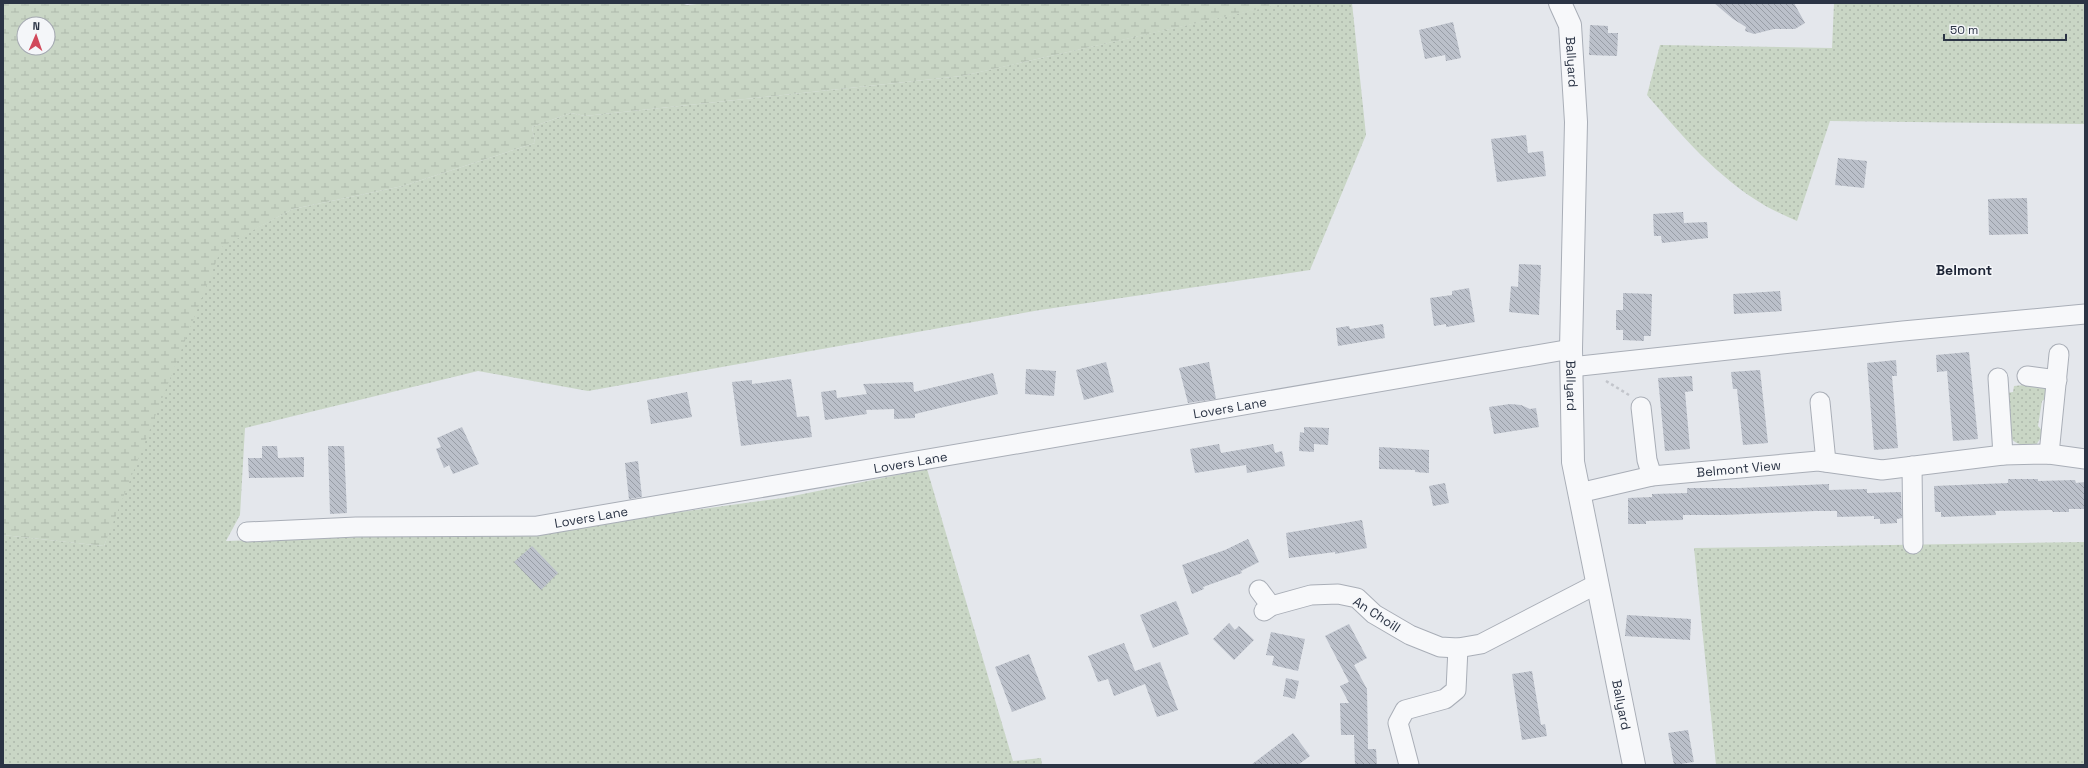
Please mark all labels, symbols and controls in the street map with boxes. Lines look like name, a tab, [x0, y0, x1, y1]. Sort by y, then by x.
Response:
north arrow	[16, 16, 56, 56]
scale bar	[1944, 16, 2066, 42]
text: N	[32, 19, 40, 33]
text: 50 m	[1950, 22, 1978, 38]
street label: Ballyard	[1562, 36, 1582, 88]
district label: Belmont	[1936, 261, 1992, 279]
street label: Ballyard	[1562, 360, 1580, 411]
street label: Lovers Lane	[1192, 393, 1268, 423]
street label: Lovers Lane	[872, 448, 949, 477]
street label: Belmont View	[1696, 456, 1782, 481]
street label: Lovers Lane	[553, 503, 629, 532]
street label: An Choill	[1350, 593, 1404, 636]
street label: Ballyard	[1608, 678, 1635, 731]

